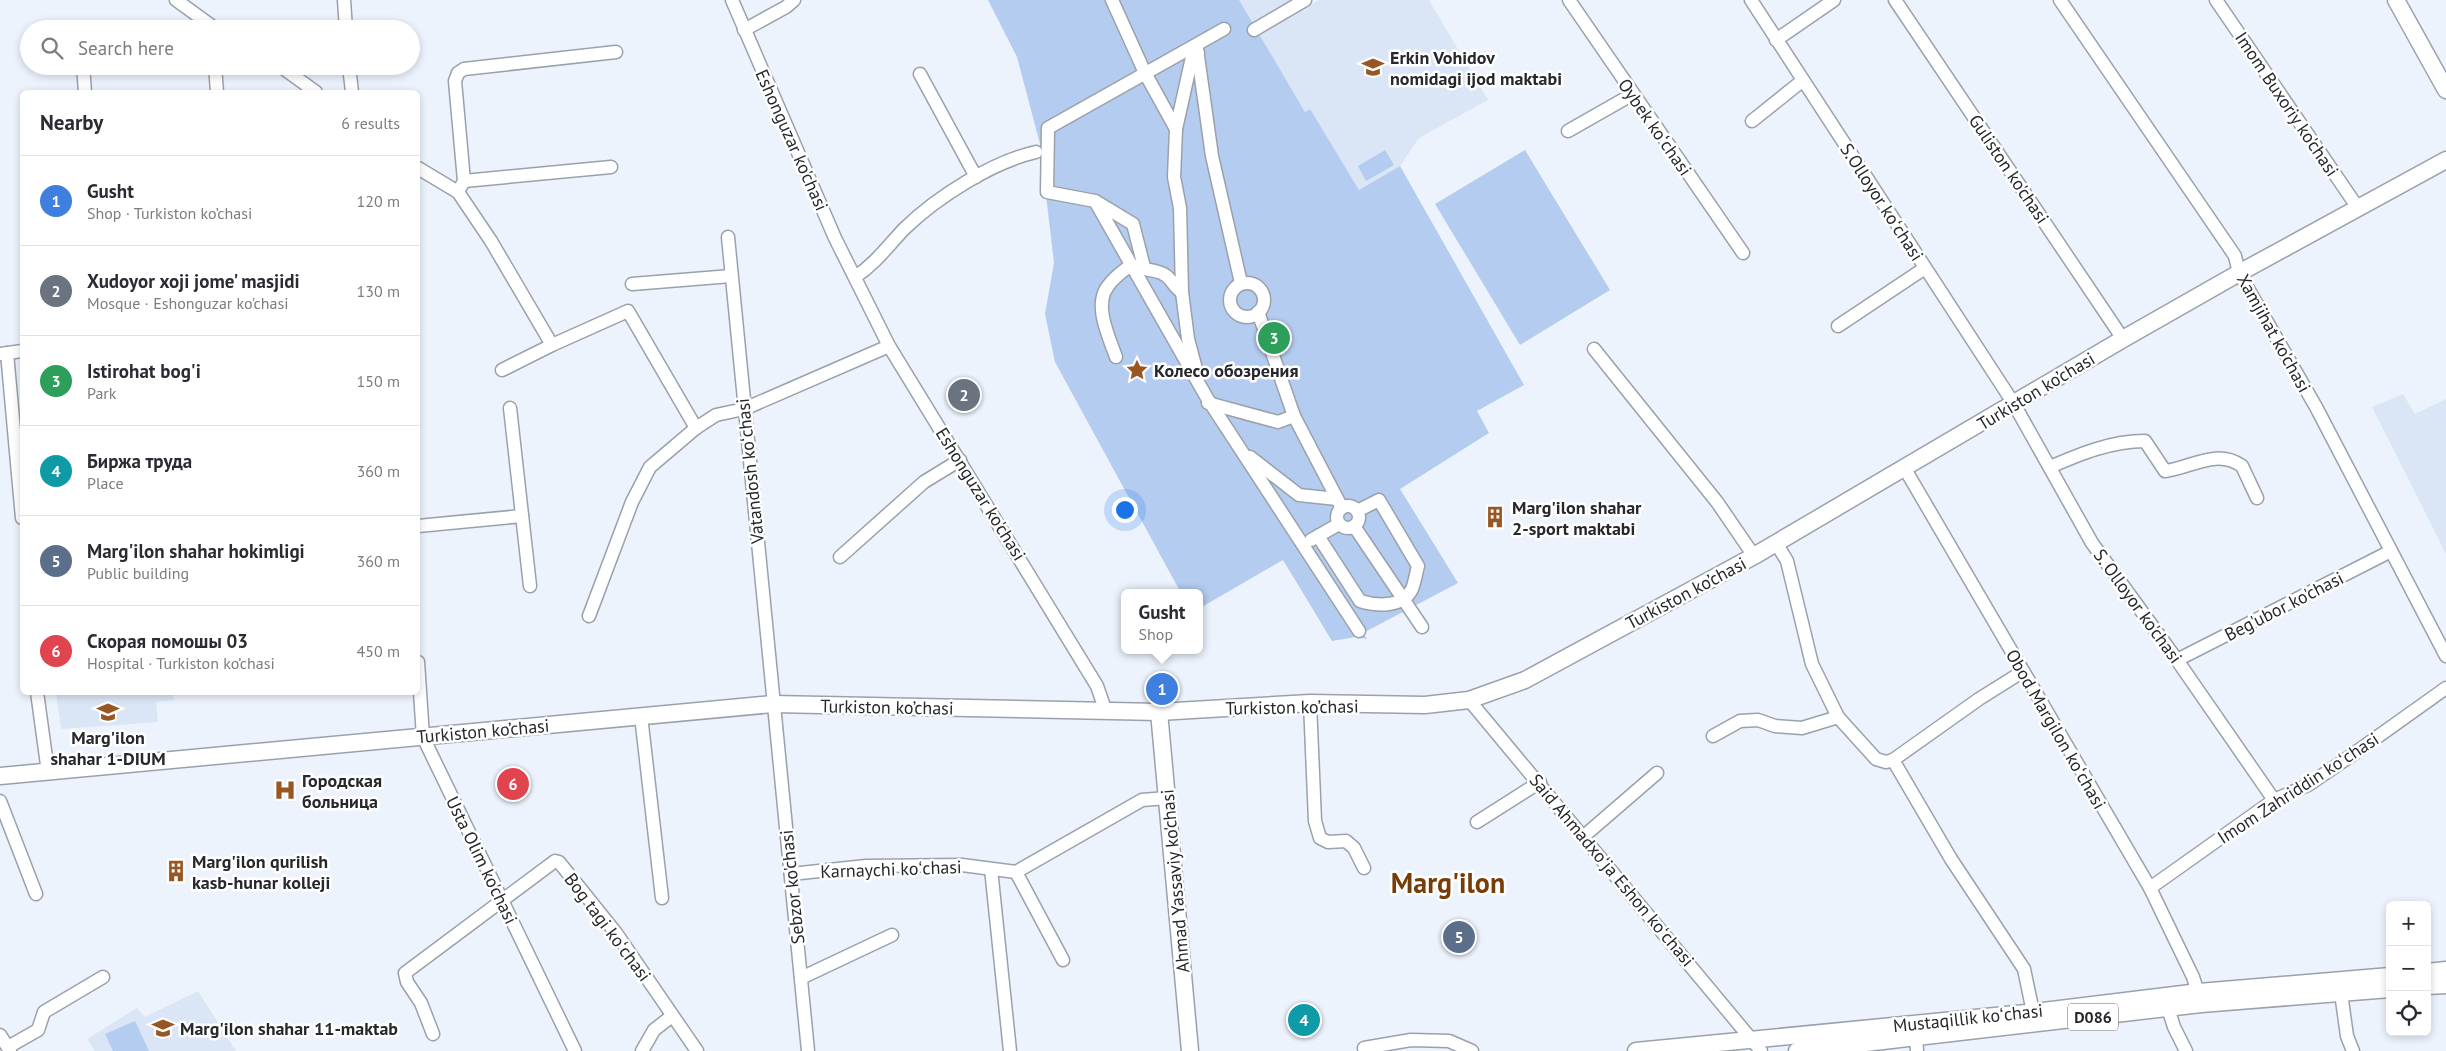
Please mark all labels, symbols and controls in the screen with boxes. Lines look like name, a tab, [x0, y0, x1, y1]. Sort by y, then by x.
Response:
search box	[20, 20, 420, 75]
street label: Imom Buxoriy ko'chasi	[2230, 27, 2344, 181]
icon: search	[38, 34, 66, 62]
text: Search here	[78, 36, 174, 60]
place label: Erkin Vohidov nomidagi ijod maktabi	[1390, 46, 1562, 90]
school or university icon: Erkin Vohidov nomidagi ijod maktabi	[1360, 54, 1386, 80]
street label: Eshonguzar ko'chasi	[751, 66, 833, 214]
street label: Oybek koʻchasi	[1613, 74, 1697, 180]
text: Nearby	[40, 109, 103, 136]
street label: Guliston ko'chasi	[1964, 110, 2054, 228]
text: 6 results	[341, 113, 400, 133]
street label: S.Olloyor koʻchasi	[1835, 139, 1929, 265]
text: Gusht	[87, 179, 134, 203]
text: 1	[51, 191, 61, 211]
text: 120 m	[357, 191, 400, 211]
text: Shop · Turkiston ko’chasi	[87, 203, 252, 223]
text: Xudoyor xoji jome' masjidi	[87, 269, 300, 293]
street label: Xamjihat ko'chasi	[2232, 270, 2316, 396]
text: 2	[51, 281, 61, 301]
text: 130 m	[357, 281, 400, 301]
text: Mosque · Eshonguzar ko'chasi	[87, 293, 289, 313]
pin: 3	[1258, 319, 1290, 357]
street label: Turkiston ko’chasi	[1973, 347, 2099, 435]
place icon: Колесо обозрения	[1124, 357, 1150, 383]
text: Istirohat bog'i	[87, 359, 201, 383]
place label: Колесо обозрения	[1154, 359, 1298, 382]
text: 3	[51, 371, 61, 391]
text: 150 m	[357, 371, 400, 391]
pin: 2	[948, 376, 980, 414]
text: Park	[87, 383, 116, 403]
street label: Vatandosh koʻchasi	[731, 397, 769, 546]
street label: Eshonguzar ko'chasi	[931, 423, 1031, 565]
text: Биржа труда	[87, 449, 192, 473]
text: 4	[51, 461, 61, 481]
text: 360 m	[357, 461, 400, 481]
text: Place	[87, 473, 124, 493]
place label: Marg'ilon shahar 2-sport maktabi	[1512, 496, 1642, 540]
your location	[1112, 497, 1138, 523]
building icon: Marg'ilon shahar 2-sport maktabi	[1482, 504, 1508, 530]
text: Marg'ilon shahar hokimligi	[87, 539, 305, 563]
street label: S. Olloyor ko'chasi	[2089, 544, 2187, 668]
text: 5	[51, 551, 61, 571]
text: 360 m	[357, 551, 400, 571]
street label: Turkiston ko’chasi	[1622, 552, 1750, 634]
text: Public building	[87, 563, 189, 583]
street label: Beg'ubor ko'chasi	[2221, 566, 2347, 646]
popup	[1121, 589, 1203, 654]
text: Gusht	[1139, 600, 1185, 624]
text: Shop	[1139, 624, 1173, 644]
text: Скорая помошы 03	[87, 629, 248, 653]
text: 6	[51, 641, 61, 661]
text: 450 m	[357, 641, 400, 661]
street label: Obod Margilon koʻchasi	[2001, 645, 2111, 813]
text: Hospital · Turkiston ko’chasi	[87, 653, 275, 673]
pin: 1	[1146, 670, 1178, 708]
street label: Turkiston ko’chasi	[820, 694, 954, 720]
street label: Turkiston ko’chasi	[1225, 694, 1359, 720]
school or university icon: Marg'ilon shahar 1-DIUM	[95, 699, 121, 725]
street label: Turkiston ko’chasi	[416, 714, 550, 748]
place label: Marg'ilon shahar 1-DIUM	[50, 726, 166, 770]
street label: Imom Zahriddin koʻchasi	[2213, 727, 2383, 849]
pin: 6	[497, 765, 529, 803]
place label: Городская больница	[302, 769, 382, 813]
street label: Said Ahmadxoʻja Eshon koʻchasi	[1525, 769, 1699, 971]
hospital icon: Городская больница	[272, 777, 298, 803]
street label: Ahmad Yassaviy ko'chasi	[1156, 788, 1194, 974]
street label: Usta Olim ko'chasi	[441, 792, 523, 928]
street label: Sebzor ko'chasi	[775, 829, 809, 945]
place label: Marg'ilon qurilish kasb-hunar kolleji	[192, 850, 330, 894]
street label: Karnaychi koʻchasi	[820, 855, 962, 883]
building icon: Marg'ilon qurilish kasb-hunar kolleji	[163, 858, 189, 884]
district label: Marg'ilon	[1391, 864, 1505, 901]
street label: Bog tagi koʻchasi	[560, 868, 656, 986]
map controls	[2386, 901, 2431, 1036]
button: +	[2386, 901, 2431, 946]
pin: 5	[1443, 918, 1475, 956]
button: −	[2386, 946, 2431, 991]
button: locate	[2386, 991, 2431, 1036]
street label: Mustaqillik koʻchasi	[1892, 999, 2044, 1037]
pin: 4	[1288, 1001, 1320, 1039]
road number: D086	[2068, 1004, 2118, 1030]
school or university icon: Marg'ilon shahar 11-maktab	[150, 1015, 176, 1041]
place label: Marg'ilon shahar 11-maktab	[180, 1017, 398, 1040]

